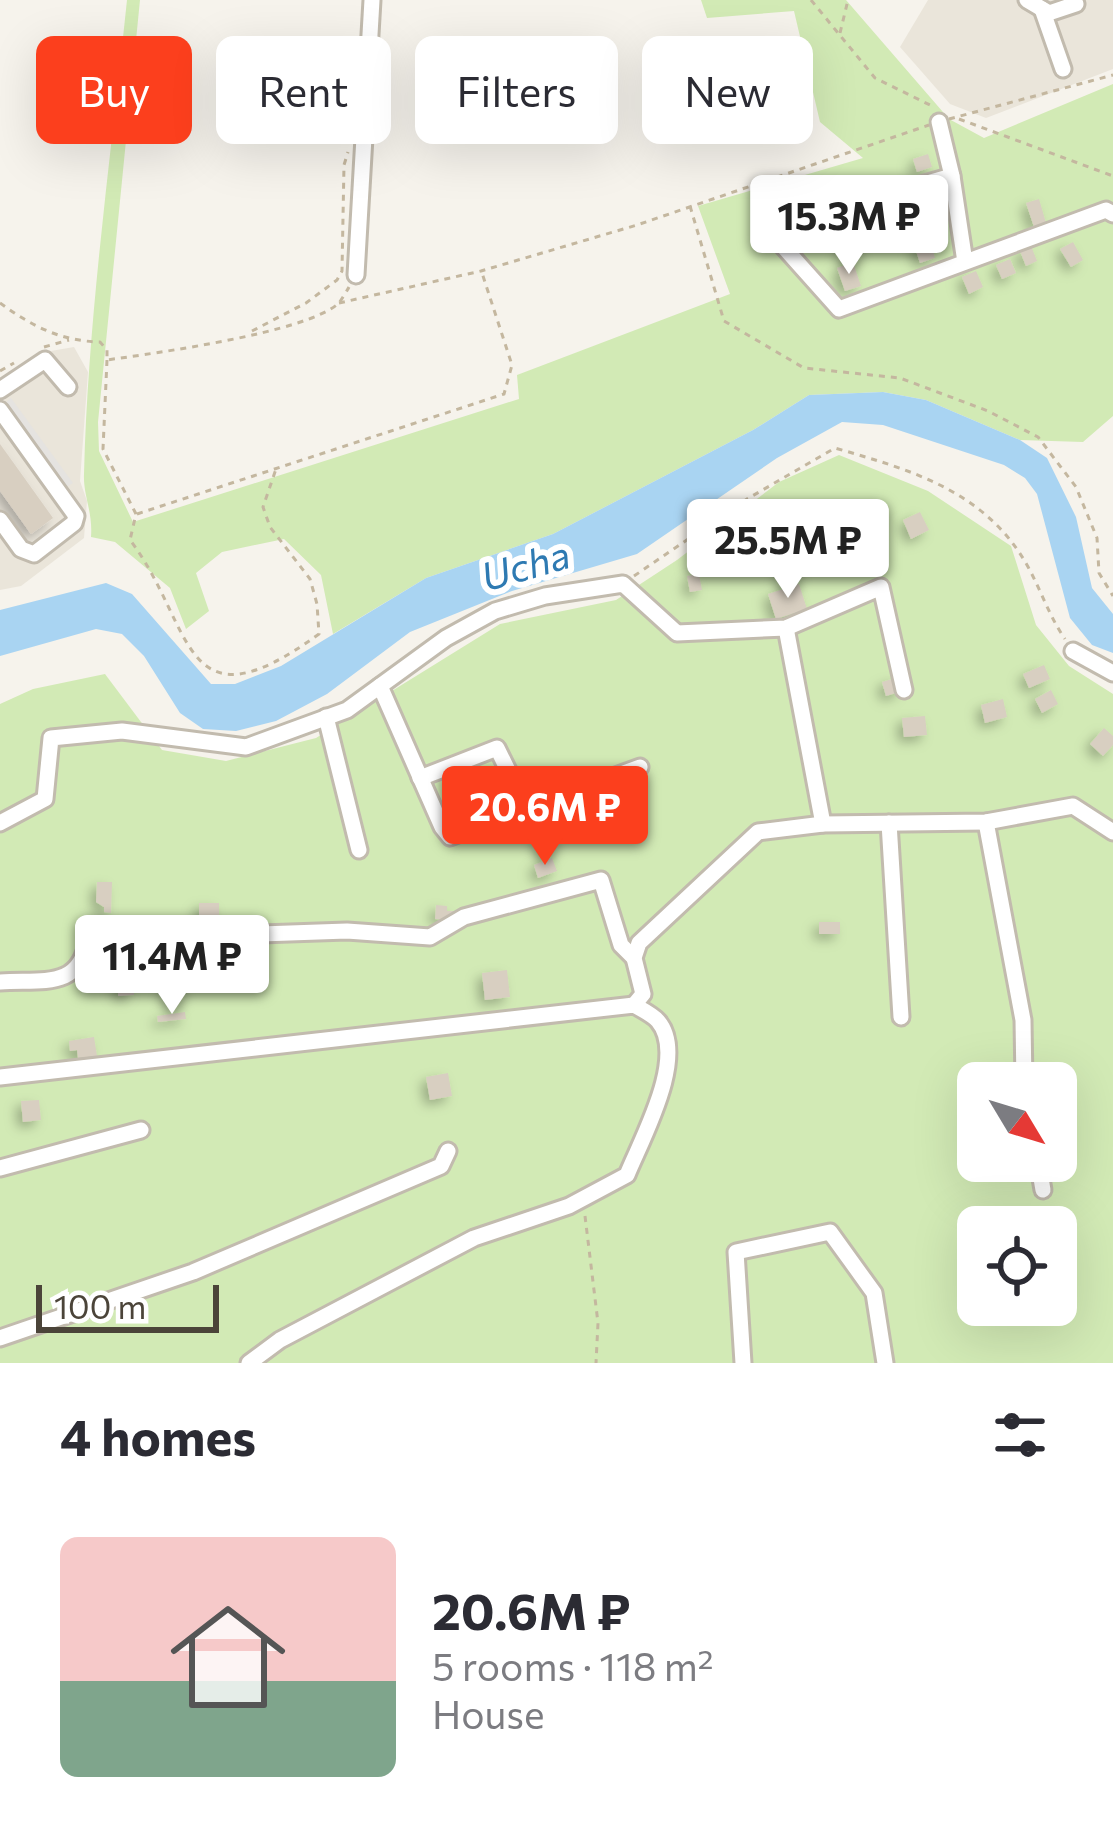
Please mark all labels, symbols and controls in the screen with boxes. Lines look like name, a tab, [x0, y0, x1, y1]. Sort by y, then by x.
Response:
chip: Buy	[36, 36, 192, 144]
chip: Rent	[216, 36, 391, 144]
chip: Filters	[415, 36, 618, 144]
chip: New	[642, 36, 813, 144]
pin: 15.3M ₽	[738, 175, 960, 277]
text: 15.3M ₽	[777, 190, 921, 238]
pin: 25.5M ₽	[677, 499, 899, 601]
text: 25.5M ₽	[714, 514, 862, 562]
water label: Ucha	[475, 528, 575, 600]
pin: 20.6M ₽	[434, 766, 656, 868]
text: 20.6M ₽	[469, 781, 621, 829]
pin: 11.4M ₽	[61, 915, 283, 1017]
text: 11.4M ₽	[102, 930, 242, 978]
north arrow	[957, 1062, 1077, 1182]
map controls	[957, 1062, 1077, 1326]
button: locate	[957, 1206, 1077, 1326]
scale bar	[36, 1279, 219, 1332]
text: 100 m	[54, 1285, 146, 1326]
icon: filters	[987, 1402, 1053, 1468]
text: 4 homes	[60, 1404, 256, 1467]
text: 20.6M ₽	[432, 1578, 631, 1641]
icon: home	[156, 1585, 300, 1729]
text: 5 rooms · 118 m²	[432, 1641, 714, 1689]
text: House	[432, 1689, 545, 1737]

